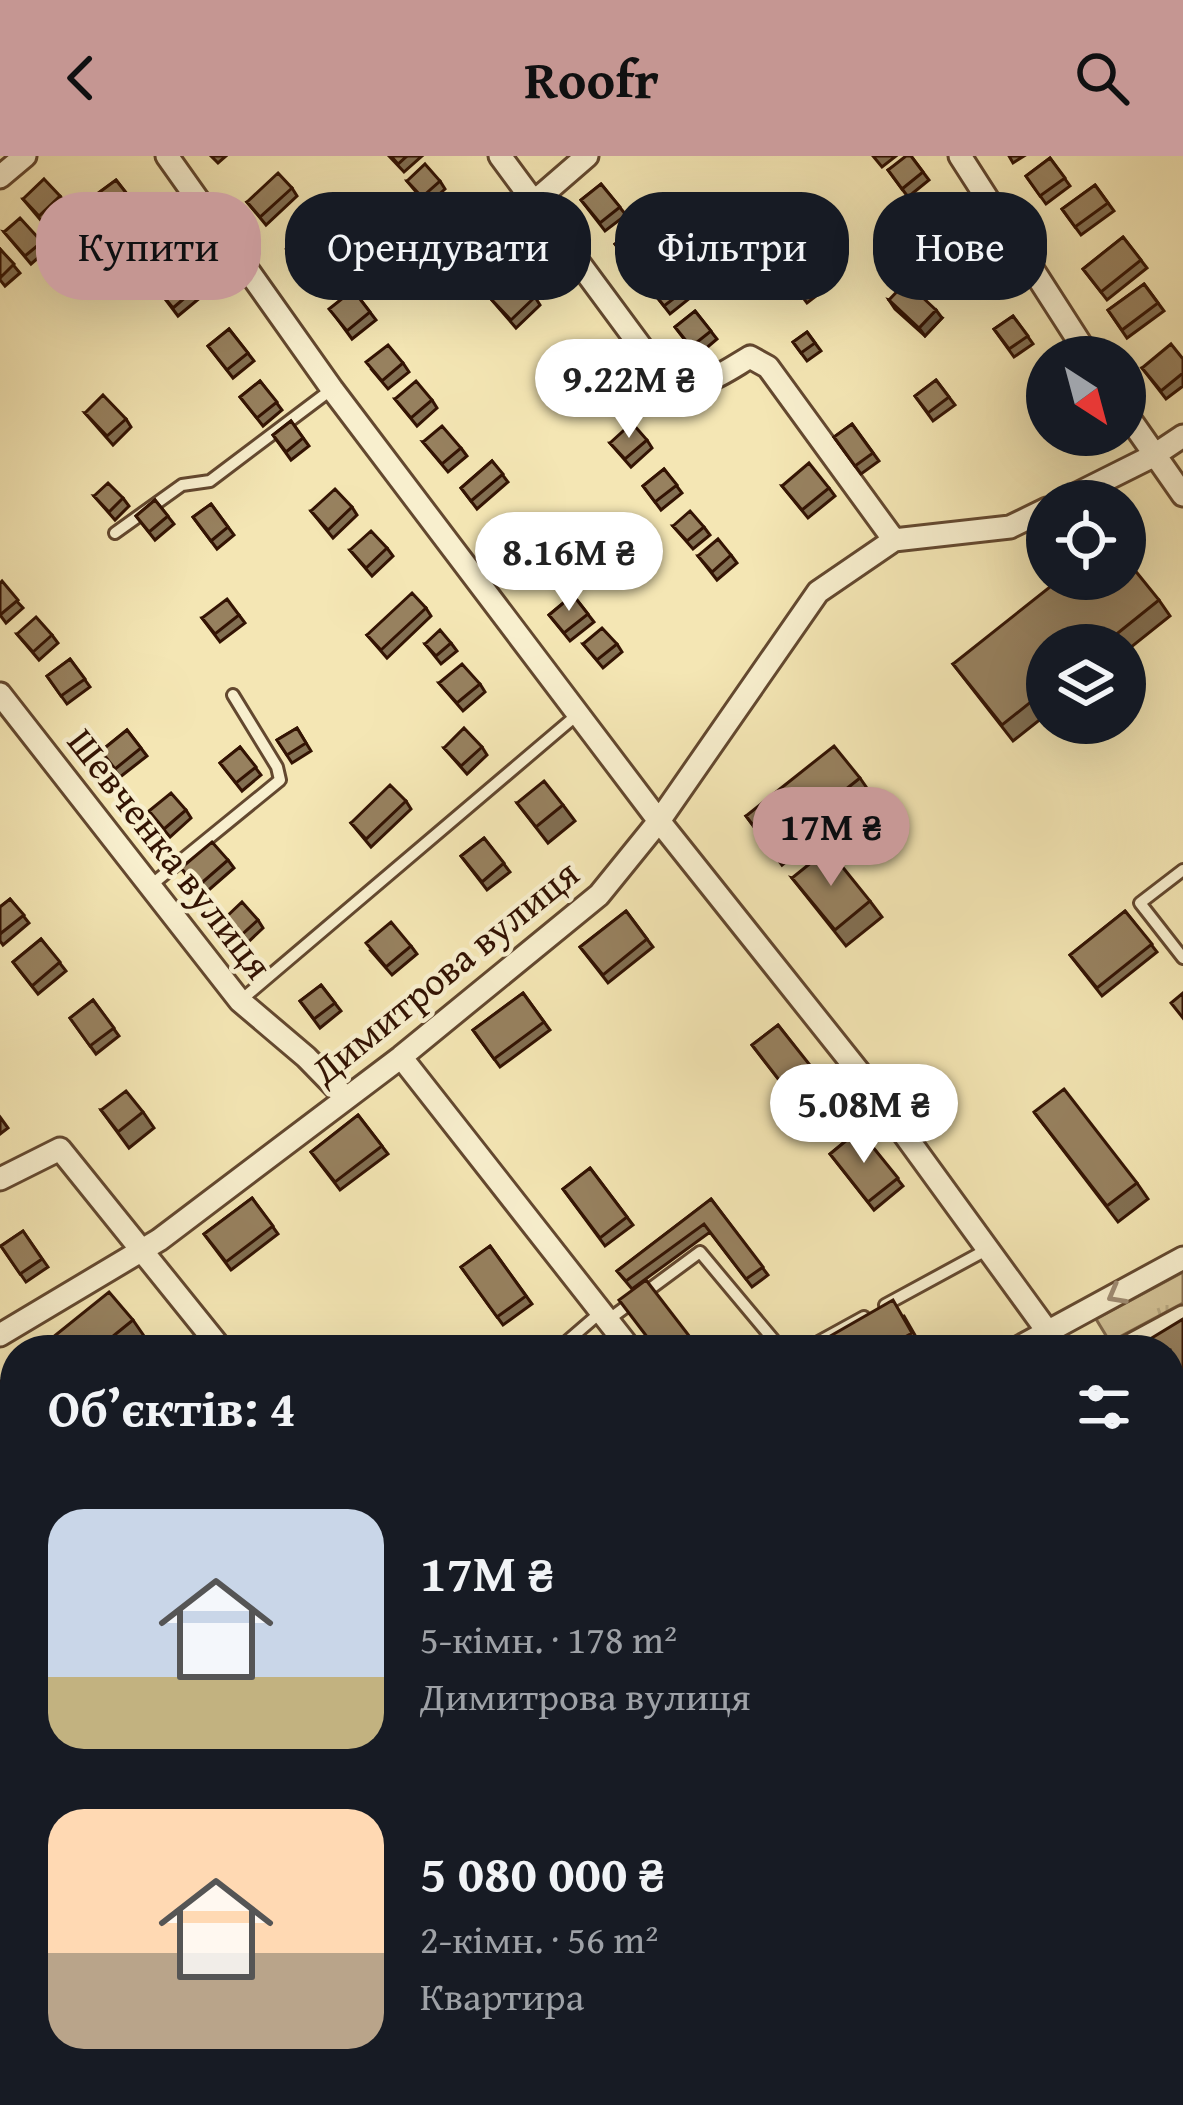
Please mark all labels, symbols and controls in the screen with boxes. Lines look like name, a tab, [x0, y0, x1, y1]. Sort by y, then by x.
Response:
text: Roofr	[524, 39, 659, 118]
icon: back	[48, 45, 114, 111]
icon: search	[1069, 45, 1135, 111]
chip: Купити	[36, 192, 261, 300]
chip: Орендувати	[285, 192, 591, 300]
chip: Фільтри	[615, 192, 849, 300]
chip: Нове	[873, 192, 1047, 300]
north arrow	[1026, 336, 1146, 456]
map controls	[1026, 336, 1146, 744]
pin: 9.22M ₴	[518, 339, 740, 441]
text: 9.22M ₴	[562, 349, 696, 406]
button: locate	[1026, 480, 1146, 600]
pin: 8.16M ₴	[458, 512, 680, 614]
text: 8.16M ₴	[502, 522, 636, 579]
button: layers	[1026, 624, 1146, 744]
street label: Шевченка вулиця	[55, 715, 287, 991]
pin: 17M ₴	[747, 787, 915, 889]
text: 17M ₴	[780, 797, 882, 854]
street label: Димитрова вулиця	[297, 845, 590, 1098]
pin: 5.08M ₴	[753, 1064, 975, 1166]
text: 5.08M ₴	[797, 1074, 931, 1131]
one-way arrow	[1107, 1281, 1128, 1304]
text: Об’єктів: 4	[48, 1370, 296, 1445]
icon: filters	[1071, 1374, 1137, 1440]
text: 17M ₴	[420, 1535, 554, 1610]
icon: home	[144, 1557, 288, 1701]
text: 5-кімн. · 178 m²	[420, 1610, 677, 1667]
text: Димитрова вулиця	[420, 1667, 751, 1724]
text: 5 080 000 ₴	[420, 1835, 665, 1910]
icon: home	[144, 1857, 288, 2001]
text: 2-кімн. · 56 m²	[420, 1910, 658, 1967]
text: Квартира	[420, 1967, 584, 2024]

